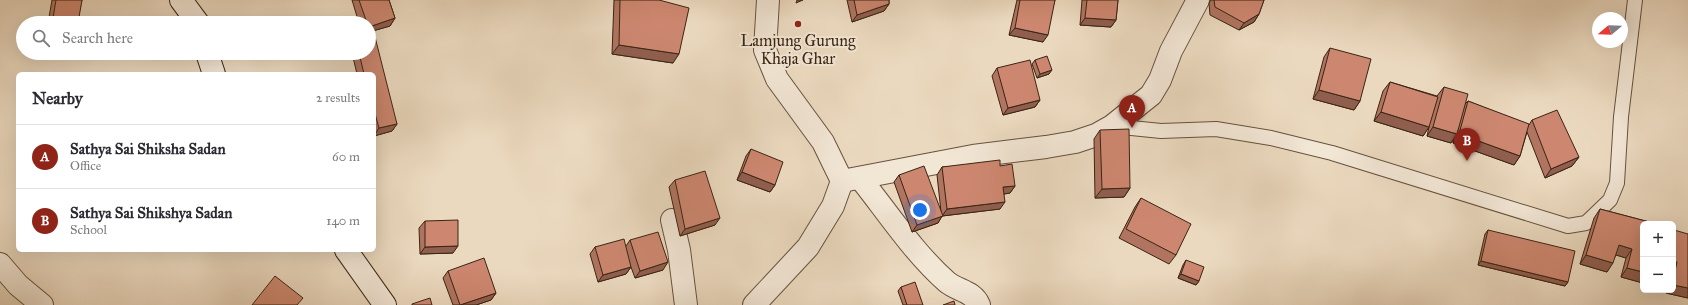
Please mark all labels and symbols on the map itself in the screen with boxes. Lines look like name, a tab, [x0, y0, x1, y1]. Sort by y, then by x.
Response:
north arrow	[1592, 12, 1628, 48]
marker: Lamjung Gurung Khaja Ghar	[793, 19, 803, 29]
place label: Lamjung Gurung Khaja Ghar	[741, 31, 856, 68]
pin: A	[1119, 95, 1145, 128]
pin: B	[1454, 128, 1480, 161]
your location	[910, 200, 930, 220]

